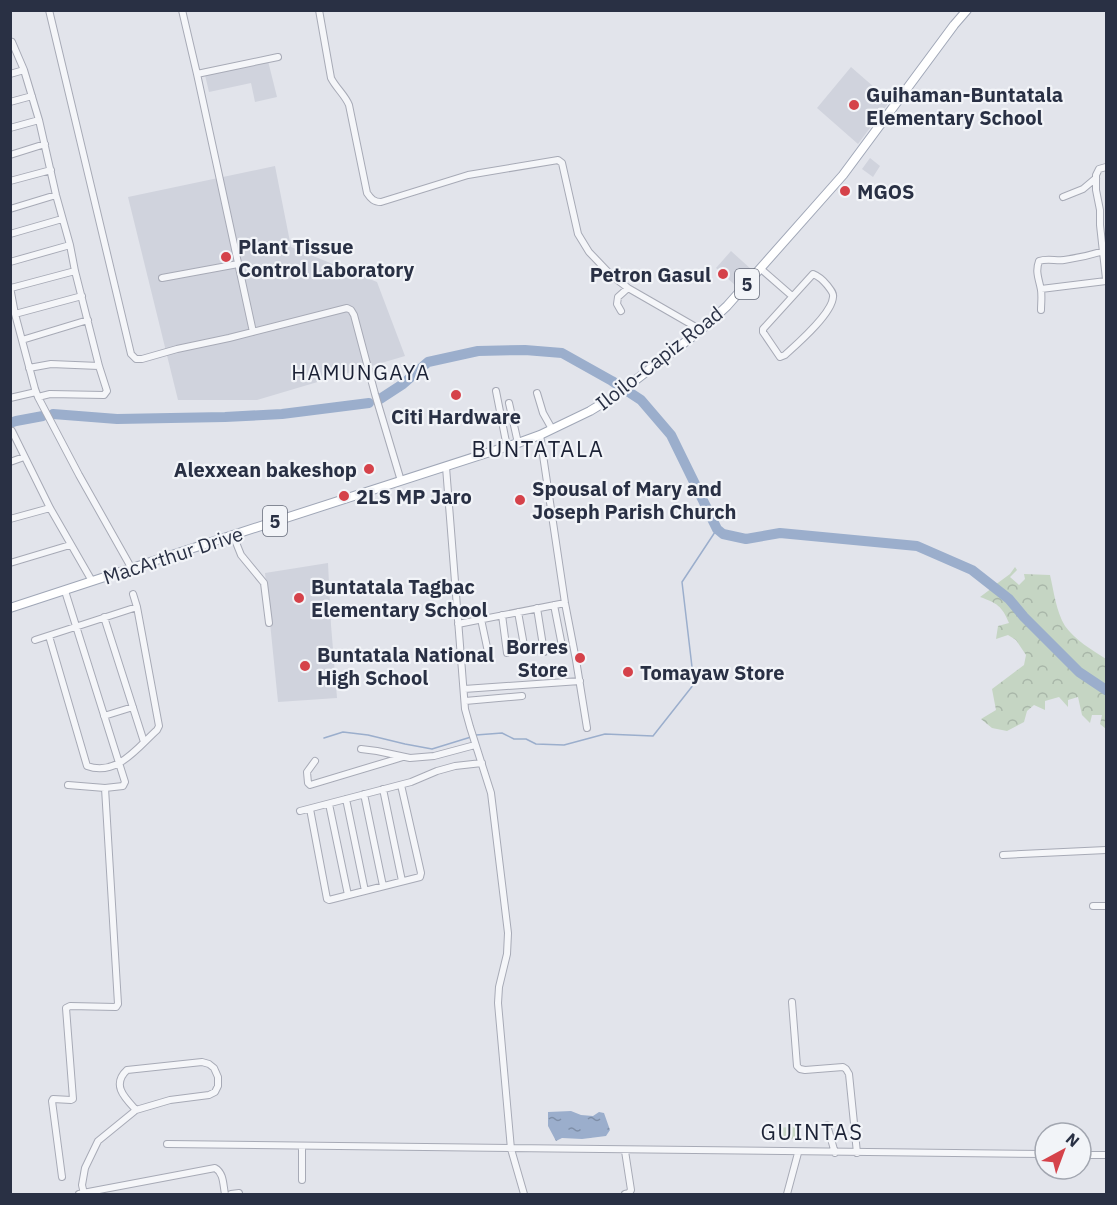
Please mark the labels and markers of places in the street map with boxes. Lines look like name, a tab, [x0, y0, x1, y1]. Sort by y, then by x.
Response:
place label: Guihaman-Buntatala Elementary School	[866, 81, 1063, 131]
marker: Guihaman-Buntatala Elementary School	[847, 98, 861, 112]
place label: MGOS	[857, 178, 914, 205]
marker: MGOS	[838, 184, 852, 198]
place label: Plant Tissue Control Laboratory	[238, 233, 415, 283]
marker: Plant Tissue Control Laboratory	[219, 250, 233, 264]
place label: Petron Gasul	[590, 261, 711, 288]
marker: Petron Gasul	[716, 267, 730, 281]
marker: Citi Hardware	[449, 388, 463, 402]
place label: Citi Hardware	[391, 403, 521, 430]
place label: Alexxean bakeshop	[174, 456, 357, 483]
marker: Alexxean bakeshop	[362, 462, 376, 476]
place label: Spousal of Mary and Joseph Parish Church	[532, 475, 736, 525]
place label: 2LS MP Jaro	[356, 483, 472, 510]
marker: 2LS MP Jaro	[337, 489, 351, 503]
marker: Spousal of Mary and Joseph Parish Church	[513, 493, 527, 507]
place label: Buntatala Tagbac Elementary School	[311, 573, 488, 623]
marker: Buntatala Tagbac Elementary School	[292, 591, 306, 605]
place label: Borres Store	[506, 633, 568, 683]
place label: Buntatala National High School	[317, 641, 494, 691]
marker: Borres Store	[573, 651, 587, 665]
marker: Buntatala National High School	[298, 659, 312, 673]
place label: Tomayaw Store	[640, 659, 784, 686]
marker: Tomayaw Store	[621, 665, 635, 679]

